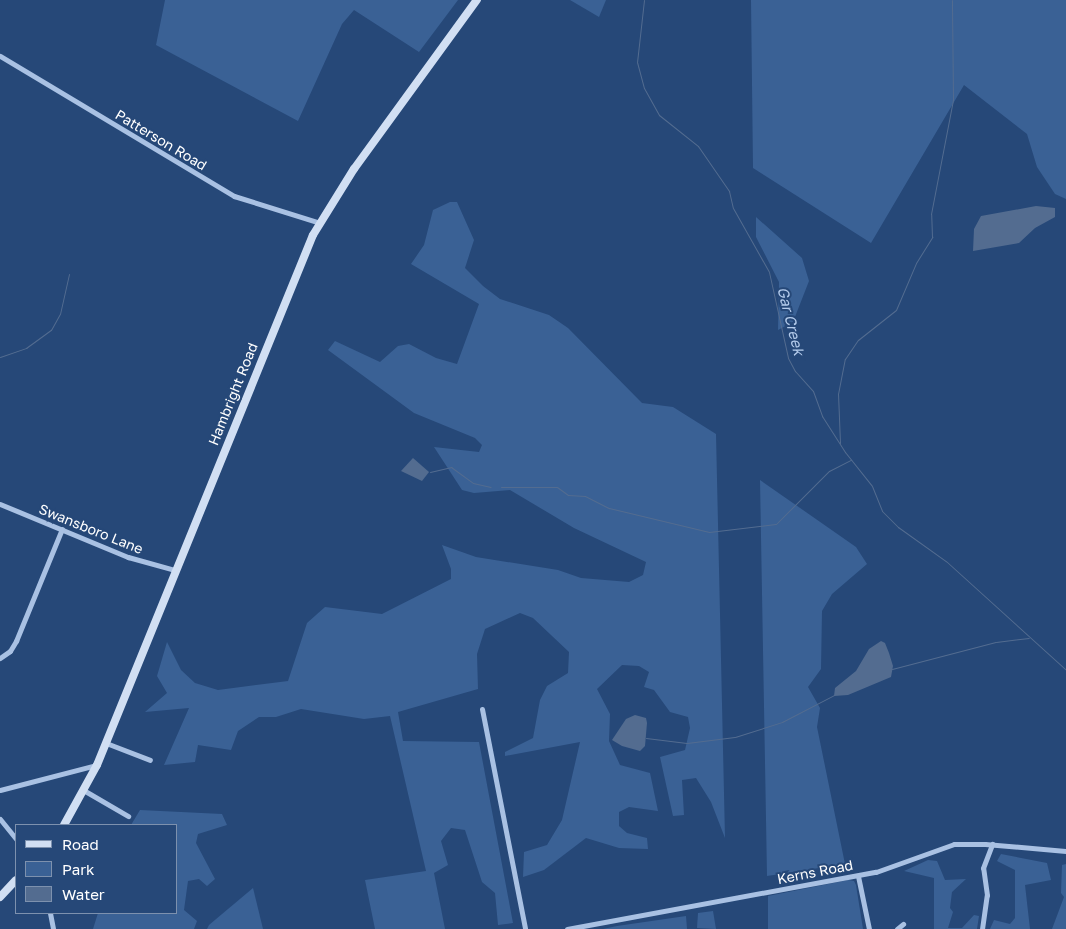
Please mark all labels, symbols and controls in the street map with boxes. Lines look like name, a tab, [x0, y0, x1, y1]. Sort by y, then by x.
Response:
street label: Patterson Road	[112, 106, 210, 174]
water label: Gar Creek	[774, 285, 808, 357]
street label: Hambright Road	[205, 340, 261, 448]
street label: Swansboro Lane	[36, 500, 146, 558]
legend	[15, 824, 178, 914]
text: Road	[62, 835, 99, 853]
street label: Kerns Road	[776, 856, 854, 888]
text: Park	[62, 860, 94, 878]
text: Water	[62, 885, 105, 903]

